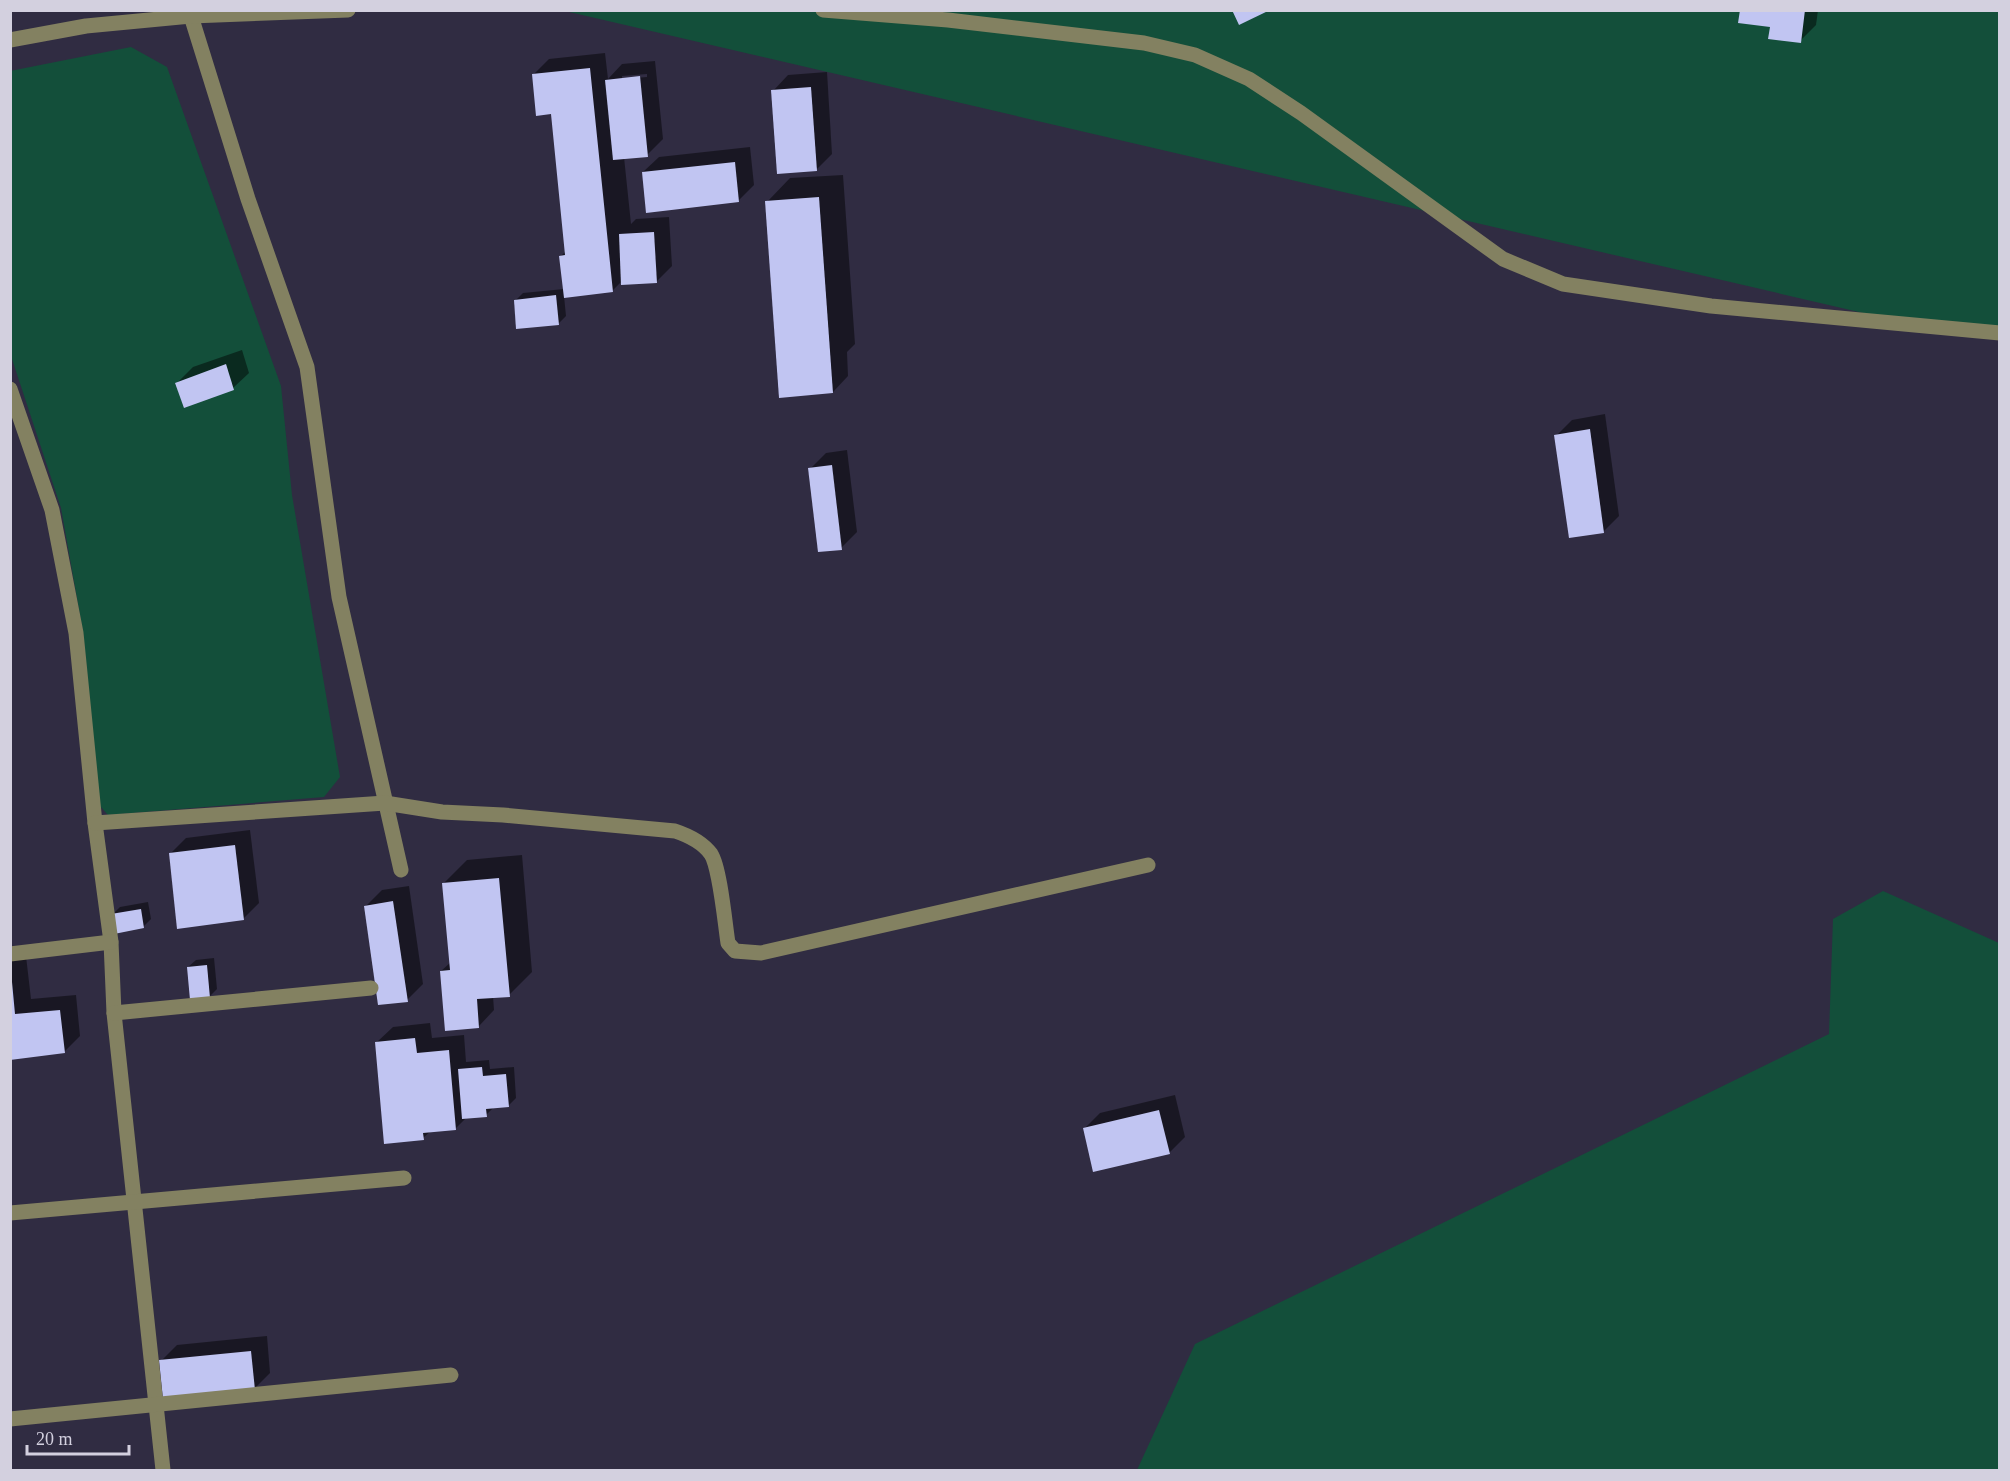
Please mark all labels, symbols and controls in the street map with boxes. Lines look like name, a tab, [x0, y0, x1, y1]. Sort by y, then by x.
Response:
scale bar	[27, 1418, 129, 1456]
text: 20 m	[36, 1429, 73, 1449]

